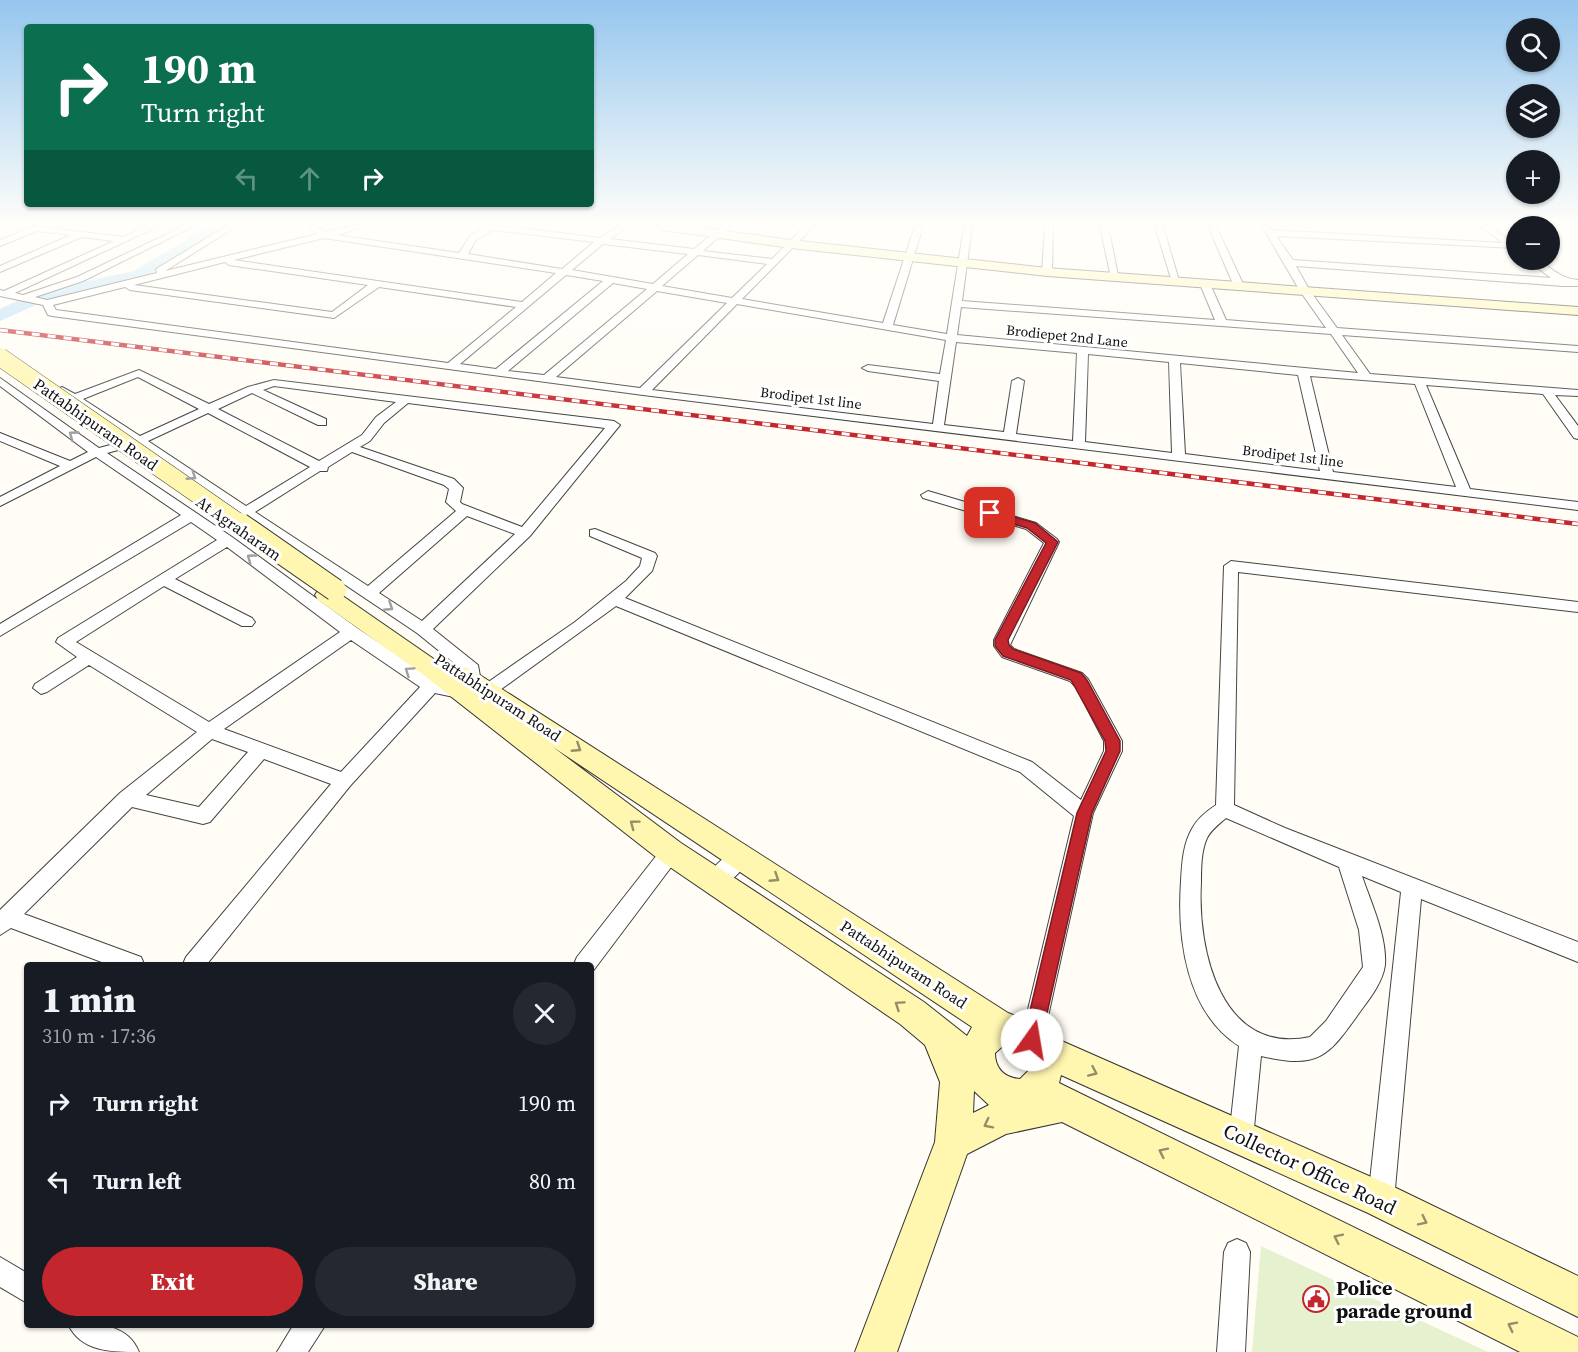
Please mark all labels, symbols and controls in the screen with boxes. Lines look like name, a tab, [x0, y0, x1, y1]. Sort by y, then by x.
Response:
map controls	[1506, 18, 1560, 270]
button: search	[1506, 18, 1560, 72]
text: 190 m	[141, 39, 256, 97]
icon: right	[42, 48, 120, 126]
button: layers	[1506, 84, 1560, 138]
text: Turn right	[141, 94, 265, 131]
button: +	[1506, 150, 1560, 204]
icon: left	[230, 162, 263, 195]
icon: ahead	[293, 162, 326, 195]
icon: right	[356, 162, 389, 195]
button: −	[1506, 216, 1560, 270]
street label: Brodiepet 2nd Lane	[1005, 320, 1129, 352]
street label: Pattabhipuram Road	[29, 373, 163, 475]
street label: Brodipet 1st line	[759, 382, 863, 414]
one-way arrow	[69, 431, 80, 442]
street label: Brodipet 1st line	[1241, 440, 1345, 472]
one-way arrow	[185, 468, 196, 479]
pin	[964, 487, 1015, 538]
street label: At Agraharam	[192, 490, 286, 566]
icon: arrive	[973, 496, 1006, 529]
one-way arrow	[246, 554, 257, 565]
one-way arrow	[382, 600, 393, 611]
street label: Pattabhipuram Road	[430, 648, 566, 746]
one-way arrow	[405, 668, 416, 679]
one-way arrow	[570, 741, 581, 752]
one-way arrow	[629, 821, 640, 832]
one-way arrow	[769, 871, 779, 883]
street label: Pattabhipuram Road	[836, 915, 972, 1013]
text: 1 min	[42, 975, 136, 1024]
button: close	[513, 982, 576, 1045]
one-way arrow	[895, 1001, 906, 1012]
position arrow	[1000, 1008, 1064, 1072]
text: 310 m · 17:36	[42, 1022, 156, 1050]
one-way arrow	[1086, 1065, 1097, 1077]
icon: right	[42, 1087, 75, 1120]
text: Turn right	[93, 1088, 198, 1118]
text: 190 m	[518, 1088, 576, 1118]
one-way arrow	[983, 1117, 994, 1129]
street label: Collector Office Road	[1219, 1117, 1402, 1222]
one-way arrow	[1158, 1148, 1169, 1160]
icon: left	[42, 1165, 75, 1198]
text: Turn left	[93, 1166, 181, 1196]
text: 80 m	[529, 1166, 576, 1196]
one-way arrow	[1417, 1214, 1428, 1226]
one-way arrow	[1333, 1234, 1344, 1246]
button: Exit	[42, 1247, 303, 1316]
button: Share	[315, 1247, 576, 1316]
place label: Police parade ground	[1336, 1274, 1472, 1325]
public building icon: Police parade ground	[1301, 1284, 1331, 1314]
one-way arrow	[1507, 1321, 1518, 1333]

